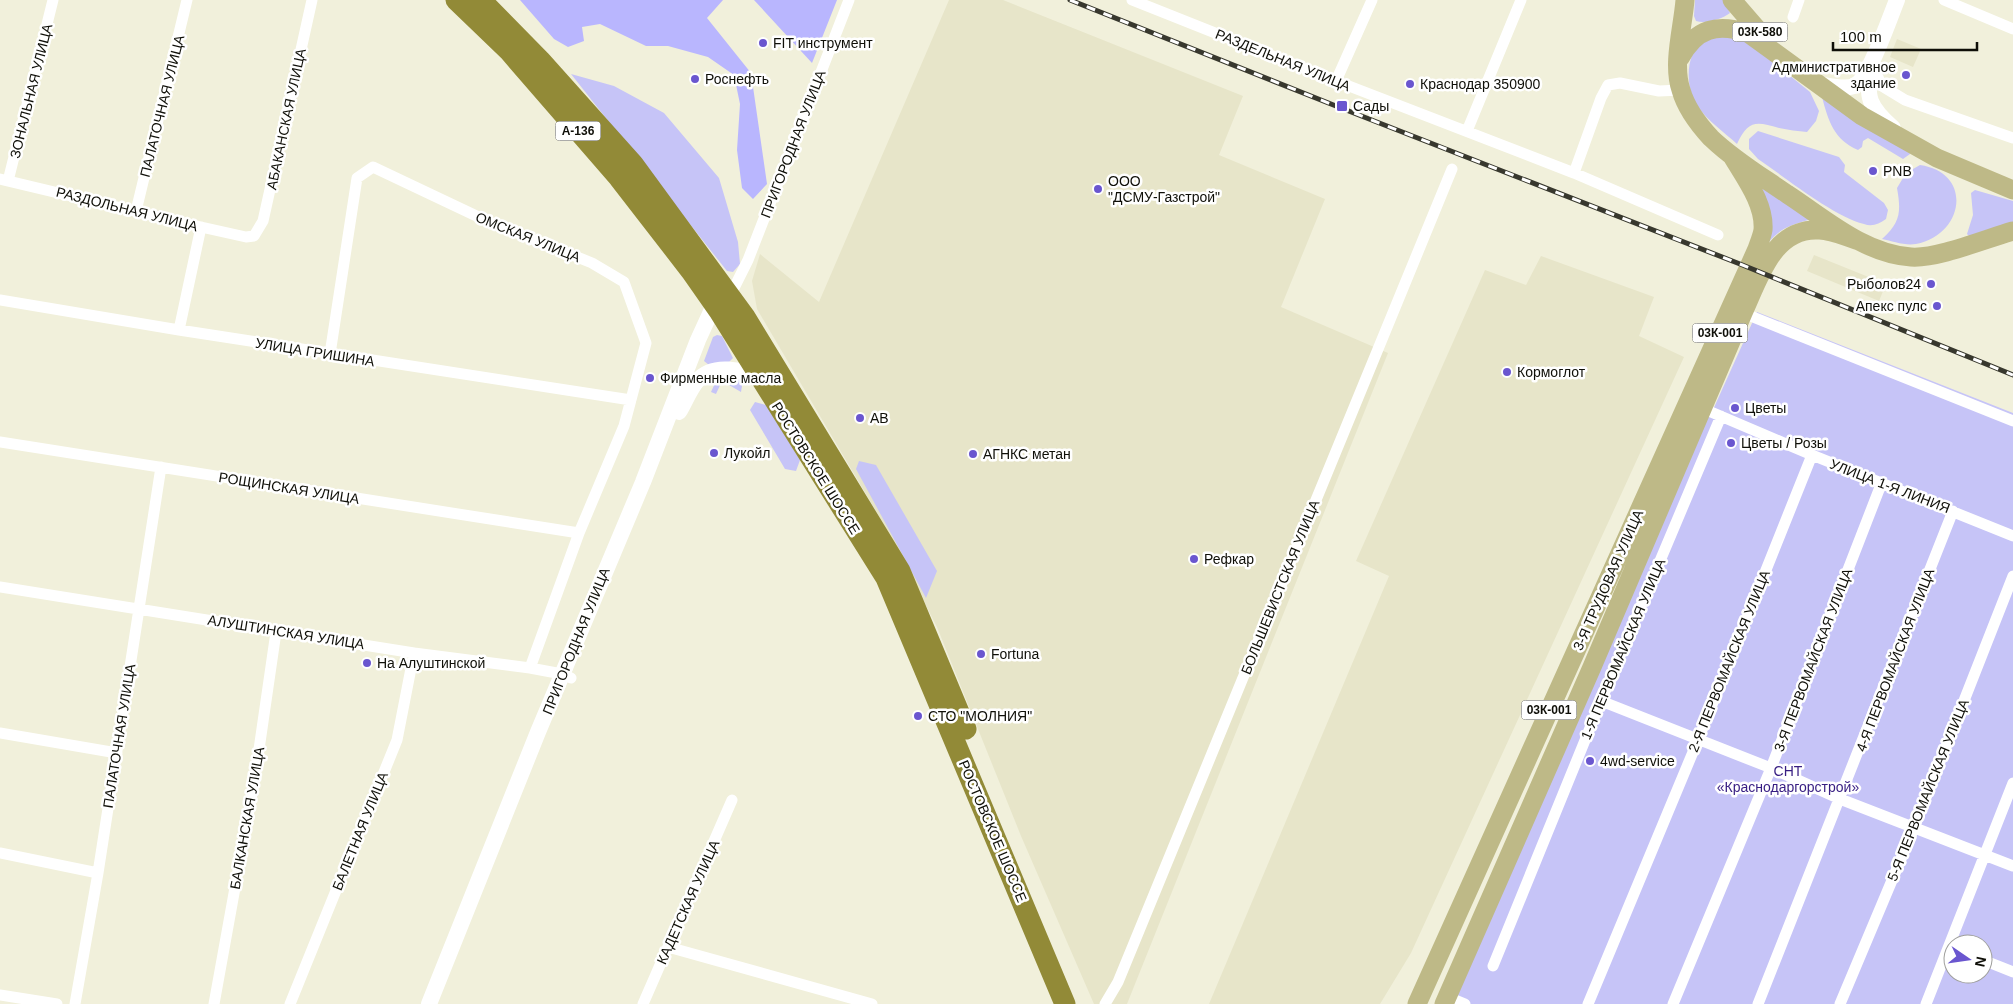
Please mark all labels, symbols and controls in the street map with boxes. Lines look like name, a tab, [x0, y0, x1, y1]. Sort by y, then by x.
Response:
scale bar	[1833, 20, 1977, 52]
street label: ЗОНАЛЬНАЯ УЛИЦА	[7, 21, 56, 160]
road number: 03К-580	[1732, 22, 1788, 42]
street label: РАЗДЕЛЬНАЯ УЛИЦА	[1213, 26, 1353, 95]
text: 100 m	[1840, 28, 1882, 45]
street label: ПАЛАТОЧНАЯ УЛИЦА	[137, 33, 188, 179]
place label: FIT инструмент	[773, 35, 873, 51]
marker: FIT инструмент	[757, 37, 769, 49]
street label: АБАКАНСКАЯ УЛИЦА	[263, 46, 309, 191]
place label: Административное здание	[1772, 59, 1896, 91]
street label: ПРИГОРОДНАЯ УЛИЦА	[757, 67, 829, 220]
marker: Административное здание	[1900, 69, 1912, 81]
place label: Роснефть	[705, 71, 769, 87]
marker: Роснефть	[689, 73, 701, 85]
place label: Краснодар 350900	[1420, 76, 1540, 92]
marker: Краснодар 350900	[1404, 78, 1416, 90]
place label: Сады	[1353, 98, 1389, 114]
marker: Сады	[1335, 99, 1349, 113]
road number: А-136	[556, 122, 600, 140]
place label: PNB	[1883, 163, 1912, 179]
marker: PNB	[1867, 165, 1879, 177]
place label: ООО "ДСМУ-Газстрой"	[1108, 173, 1220, 205]
marker: ООО "ДСМУ-Газстрой"	[1092, 183, 1104, 195]
street label: РАЗДОЛЬНАЯ УЛИЦА	[54, 184, 200, 235]
street label: ОМСКАЯ УЛИЦА	[473, 209, 583, 266]
place label: Рыболов24	[1847, 276, 1921, 292]
marker: Рыболов24	[1925, 278, 1937, 290]
place label: Апекс пулс	[1856, 298, 1927, 314]
marker: Апекс пулс	[1931, 300, 1943, 312]
road number: 03К-001	[1692, 323, 1748, 342]
street label: УЛИЦА ГРИШИНА	[254, 335, 376, 369]
place label: Кормоглот	[1517, 364, 1586, 380]
marker: Кормоглот	[1501, 366, 1513, 378]
place label: Фирменные масла	[660, 370, 781, 386]
marker: Фирменные масла	[644, 372, 656, 384]
street label: РОСТОВСКОЕ ШОССЕ	[769, 399, 863, 537]
place label: Цветы	[1745, 400, 1786, 416]
marker: Цветы	[1729, 402, 1741, 414]
place label: АВ	[870, 410, 889, 426]
marker: АВ	[854, 412, 866, 424]
place label: Цветы / Розы	[1741, 435, 1827, 451]
marker: Цветы / Розы	[1725, 437, 1737, 449]
place label: Лукойл	[724, 445, 770, 461]
place label: АГНКС метан	[983, 446, 1071, 462]
marker: Лукойл	[708, 447, 720, 459]
marker: АГНКС метан	[967, 448, 979, 460]
street label: УЛИЦА 1-Я ЛИНИЯ	[1828, 456, 1952, 516]
street label: РОЩИНСКАЯ УЛИЦА	[218, 469, 361, 507]
street label: БОЛЬШЕВИСТСКАЯ УЛИЦА	[1238, 497, 1323, 677]
street label: 3-Я ТРУДОВАЯ УЛИЦА	[1570, 507, 1647, 653]
place label: Рефкар	[1204, 551, 1254, 567]
marker: Рефкар	[1188, 553, 1200, 565]
street label: 1-Я ПЕРВОМАЙСКАЯ УЛИЦА	[1577, 555, 1669, 742]
street label: ПРИГОРОДНАЯ УЛИЦА	[539, 565, 613, 717]
street label: 3-Я ПЕРВОМАЙСКАЯ УЛИЦА	[1770, 565, 1856, 754]
street label: 4-Я ПЕРВОМАЙСКАЯ УЛИЦА	[1852, 565, 1938, 754]
street label: 2-Я ПЕРВОМАЙСКАЯ УЛИЦА	[1684, 567, 1773, 754]
street label: АЛУШТИНСКАЯ УЛИЦА	[207, 612, 366, 652]
place label: Fortuna	[991, 646, 1039, 662]
marker: Fortuna	[975, 648, 987, 660]
place label: На Алуштинской	[377, 655, 485, 671]
marker: На Алуштинской	[361, 657, 373, 669]
street label: ПАЛАТОЧНАЯ УЛИЦА	[100, 662, 138, 809]
street label: 5-Я ПЕРВОМАЙСКАЯ УЛИЦА	[1883, 696, 1972, 883]
road number: 03К-001	[1522, 700, 1576, 720]
place label: СТО "МОЛНИЯ"	[928, 708, 1032, 724]
marker: СТО "МОЛНИЯ"	[912, 710, 924, 722]
street label: БАЛКАНСКАЯ УЛИЦА	[227, 745, 268, 890]
place label: 4wd-service	[1600, 753, 1675, 769]
marker: 4wd-service	[1584, 755, 1596, 767]
street label: РОСТОВСКОЕ ШОССЕ	[956, 758, 1030, 904]
park label: СНТ «Краснодаргорстрой»	[1717, 763, 1859, 795]
street label: БАЛЕТНАЯ УЛИЦА	[329, 769, 391, 893]
street label: КАДЕТСКАЯ УЛИЦА	[653, 837, 723, 967]
north arrow	[1943, 934, 1993, 984]
text: N	[1972, 955, 1990, 969]

